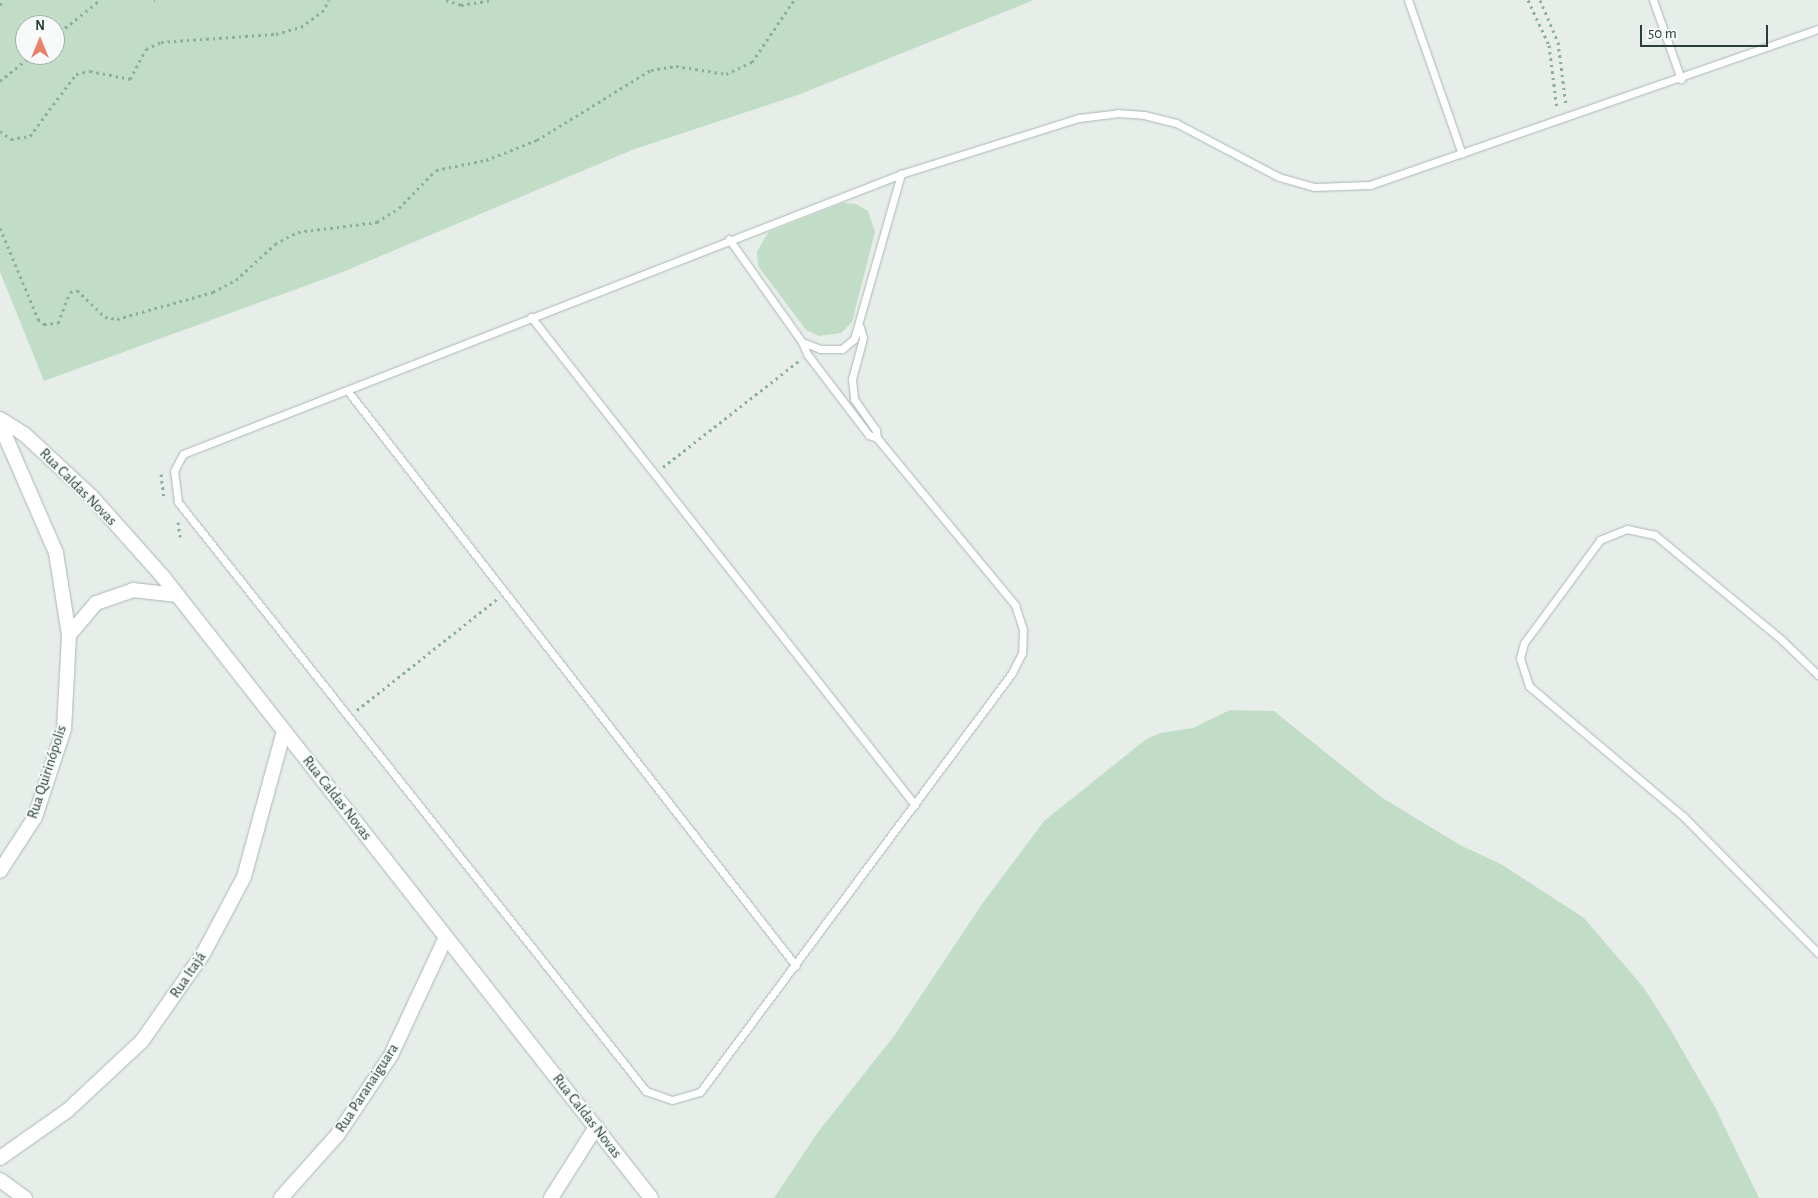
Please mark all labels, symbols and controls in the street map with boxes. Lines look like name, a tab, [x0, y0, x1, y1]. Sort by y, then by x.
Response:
north arrow	[15, 15, 65, 65]
scale bar	[1643, 15, 1770, 47]
text: N	[35, 19, 45, 33]
text: 50 m	[1648, 26, 1677, 41]
street label: Rua Caldas Novas	[36, 445, 120, 529]
street label: Rua Quirinópolis	[23, 723, 71, 821]
street label: Rua Caldas Novas	[299, 752, 375, 844]
street label: Rua Itajá	[166, 949, 210, 1001]
street label: Rua Paranaiguara	[332, 1040, 402, 1136]
street label: Rua Caldas Novas	[549, 1070, 625, 1162]

